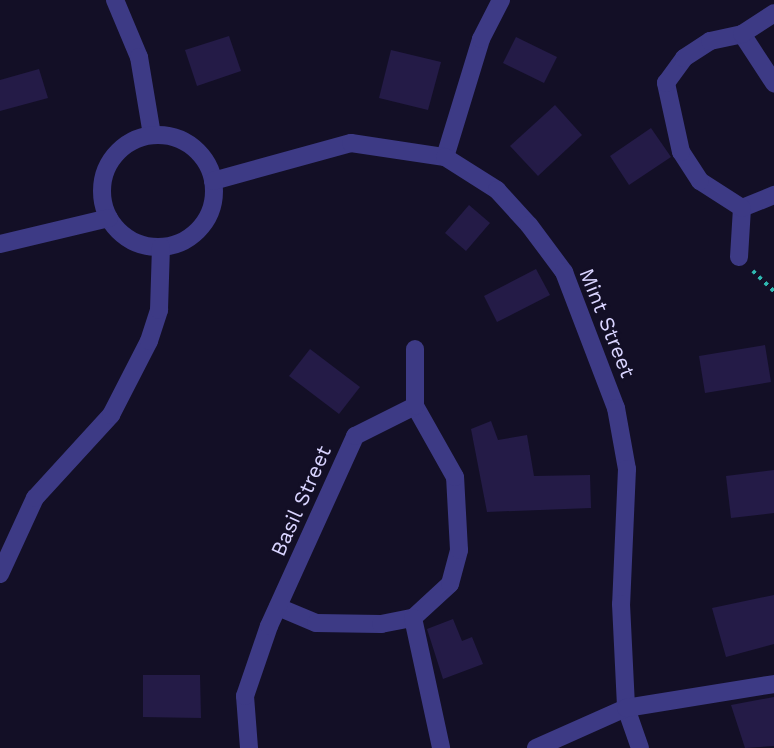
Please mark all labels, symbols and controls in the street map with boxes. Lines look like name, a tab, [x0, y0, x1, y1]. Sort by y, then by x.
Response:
street label: Mint Street	[574, 265, 640, 381]
street label: Basil Street	[265, 441, 337, 561]

